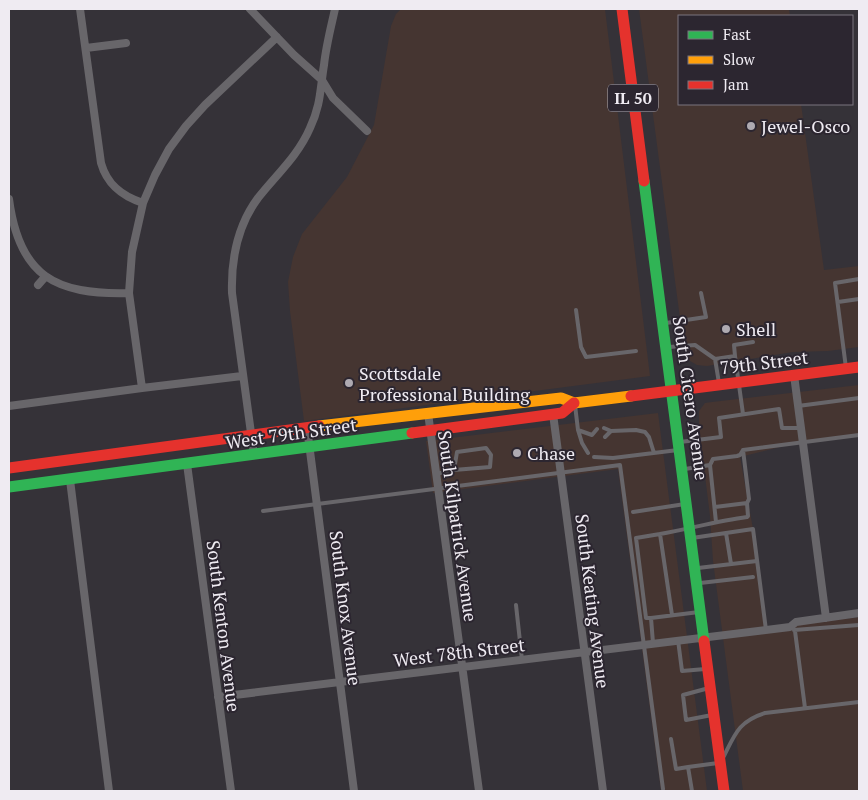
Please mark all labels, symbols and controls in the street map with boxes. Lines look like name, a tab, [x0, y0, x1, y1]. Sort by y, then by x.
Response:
legend	[678, 15, 853, 105]
text: Fast	[723, 24, 751, 44]
text: Slow	[723, 49, 756, 69]
text: Jam	[723, 74, 749, 94]
road number: IL 50	[608, 85, 658, 112]
place label: Jewel-Osco	[761, 114, 850, 138]
marker: Jewel-Osco	[745, 120, 757, 132]
street label: South Cicero Avenue	[668, 314, 714, 482]
place label: Shell	[736, 317, 776, 341]
marker: Shell	[720, 323, 732, 335]
street label: 79th Street	[718, 345, 810, 379]
place label: Scottsdale Professional Building	[359, 361, 530, 406]
marker: Scottsdale Professional Building	[343, 377, 355, 389]
street label: West 79th Street	[224, 412, 359, 454]
street label: South Kilpatrick Avenue	[433, 429, 483, 623]
place label: Chase	[527, 441, 575, 465]
marker: Chase	[511, 447, 523, 459]
street label: South Keating Avenue	[570, 512, 616, 690]
street label: South Knox Avenue	[325, 529, 367, 687]
street label: South Kenton Avenue	[202, 539, 246, 713]
street label: West 78th Street	[392, 632, 526, 672]

